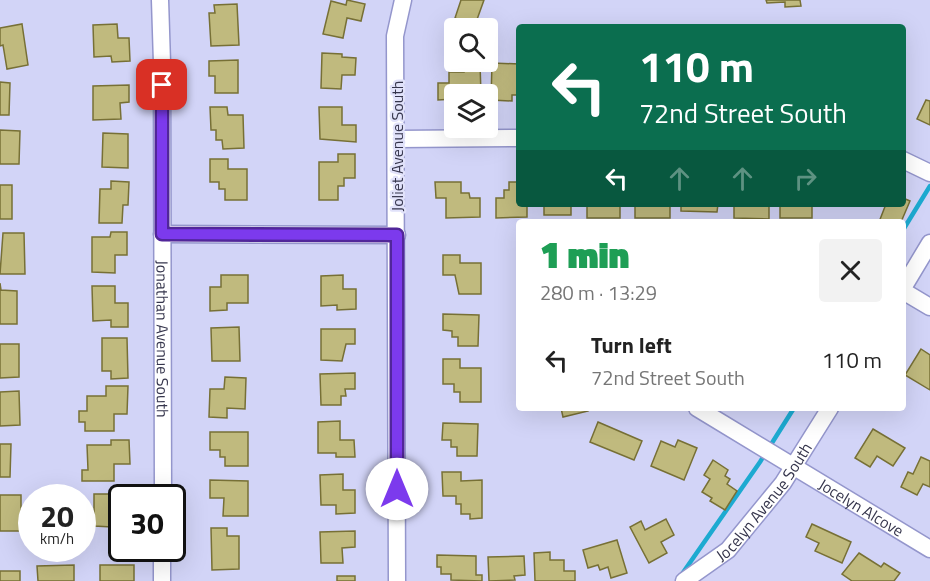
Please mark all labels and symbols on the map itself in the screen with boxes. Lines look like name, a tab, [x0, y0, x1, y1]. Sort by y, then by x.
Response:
pin	[136, 59, 187, 110]
street label: Joliet Avenue South	[385, 81, 409, 211]
street label: Jonathan Avenue South	[150, 260, 175, 418]
street label: Jocelyn Avenue South	[711, 438, 818, 567]
position arrow	[365, 457, 429, 521]
street label: Jocelyn Alcove	[814, 472, 908, 542]
speed limit sign: 30	[108, 484, 186, 562]

